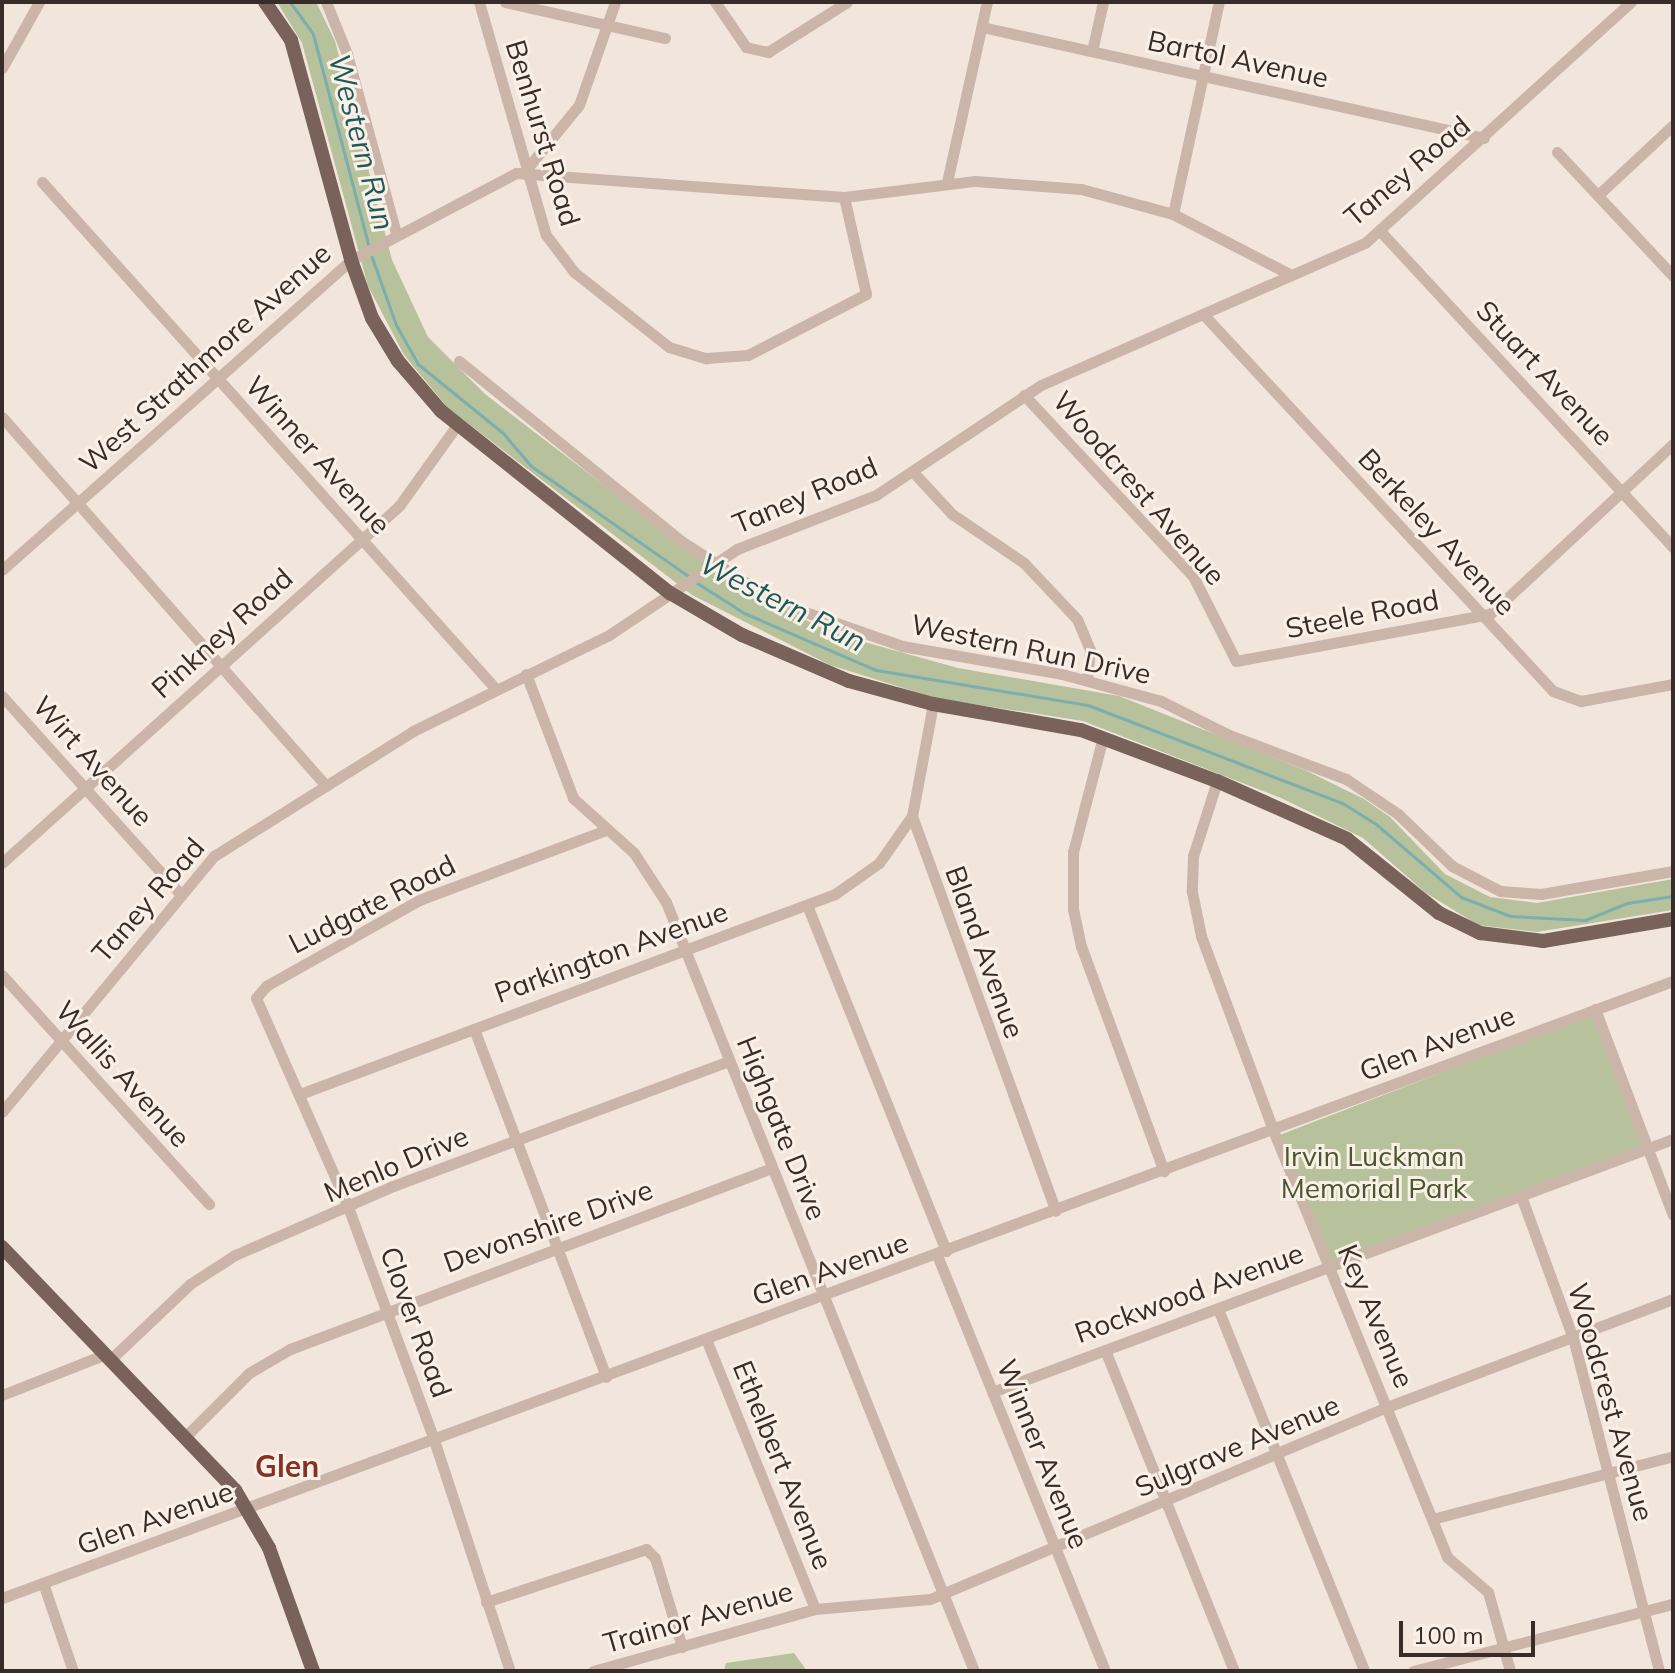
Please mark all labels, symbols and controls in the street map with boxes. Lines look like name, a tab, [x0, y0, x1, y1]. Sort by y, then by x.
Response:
street label: Bartol Avenue	[1145, 23, 1331, 95]
street label: Benhurst Road	[499, 36, 587, 230]
water label: Western Run	[321, 50, 403, 234]
street label: Taney Road	[1337, 109, 1477, 233]
street label: West Strathmore Avenue	[72, 236, 338, 480]
street label: Stuart Avenue	[1469, 294, 1621, 452]
street label: Winner Avenue	[238, 369, 398, 541]
street label: Woodcrest Avenue	[1046, 384, 1232, 592]
street label: Berkeley Avenue	[1351, 442, 1523, 622]
street label: Taney Road	[728, 449, 882, 541]
water label: Western Run	[694, 545, 872, 659]
street label: Pinkney Road	[145, 561, 299, 705]
street label: Steele Road	[1283, 583, 1441, 645]
street label: Western Run Drive	[908, 607, 1154, 691]
street label: Wirt Avenue	[26, 689, 160, 833]
street label: Taney Road	[85, 831, 211, 969]
street label: Ludgate Road	[283, 848, 461, 960]
street label: Bland Avenue	[938, 861, 1032, 1043]
street label: Parkington Avenue	[490, 894, 732, 1010]
street label: Wallis Avenue	[49, 994, 197, 1154]
street label: Glen Avenue	[1355, 998, 1519, 1088]
street label: Highgate Drive	[730, 1031, 834, 1225]
street label: Menlo Drive	[319, 1119, 473, 1209]
park label: Irvin Luckman Memorial Park	[1281, 1139, 1467, 1205]
street label: Devonshire Drive	[439, 1173, 657, 1279]
street label: Glen Avenue	[747, 1225, 913, 1313]
street label: Rockwood Avenue	[1070, 1236, 1308, 1350]
street label: Key Avenue	[1331, 1239, 1421, 1393]
street label: Clover Road	[373, 1242, 459, 1402]
street label: Woodcrest Avenue	[1561, 1279, 1661, 1525]
street label: Winner Avenue	[990, 1355, 1096, 1553]
street label: Ethelbert Avenue	[726, 1356, 840, 1574]
street label: Sulgrave Avenue	[1130, 1388, 1344, 1504]
district label: Glen	[255, 1448, 319, 1484]
street label: Glen Avenue	[72, 1474, 238, 1562]
street label: Trainor Avenue	[599, 1574, 797, 1660]
scale bar	[1403, 1605, 1539, 1655]
text: 100 m	[1413, 1620, 1484, 1650]

